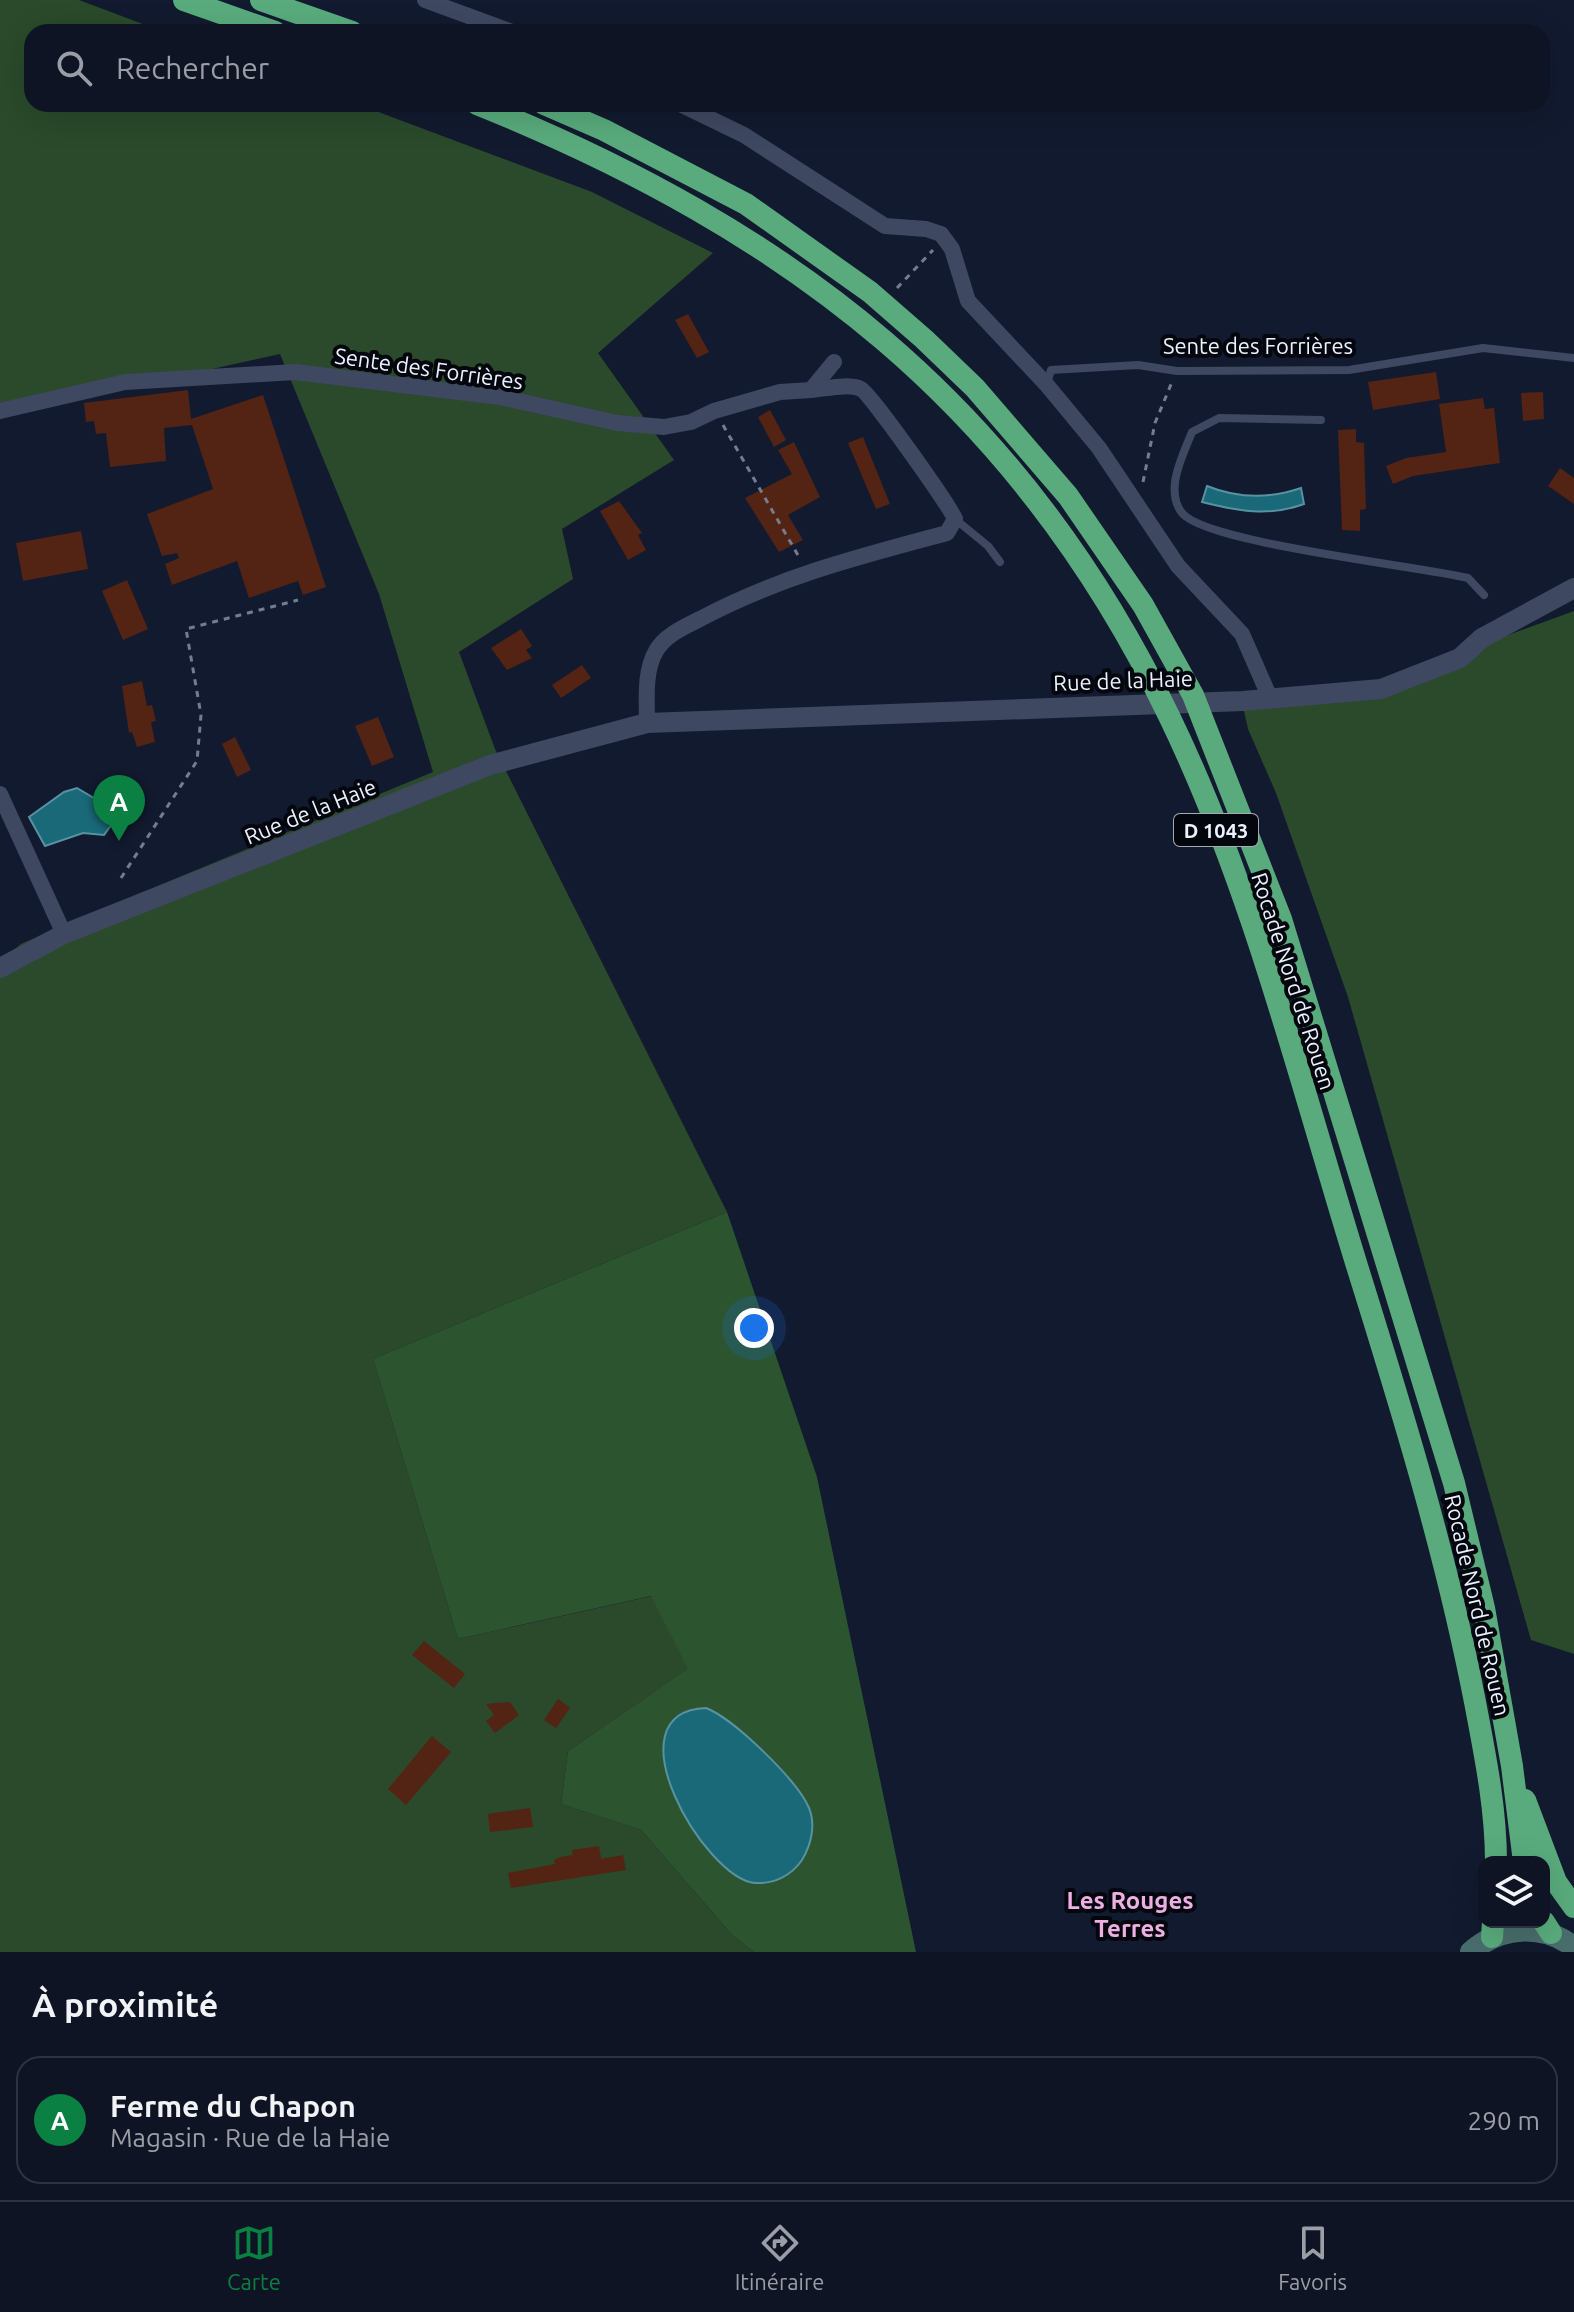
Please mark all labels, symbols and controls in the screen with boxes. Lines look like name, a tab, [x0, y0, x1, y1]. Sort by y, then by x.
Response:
search box	[24, 24, 1550, 112]
icon: search	[52, 46, 96, 90]
text: Rechercher	[116, 51, 269, 85]
street label: Sente des Forrières	[1163, 333, 1353, 358]
street label: Sente des Forrières	[333, 342, 525, 394]
street label: Rue de la Haie	[1053, 665, 1193, 695]
street label: Rue de la Haie	[241, 773, 379, 849]
pin: A	[93, 775, 145, 841]
road number: D 1043	[1174, 814, 1258, 846]
street label: Rocade Nord de Rouen	[1247, 869, 1341, 1093]
your location	[734, 1308, 774, 1348]
street label: Rocade Nord de Rouen	[1440, 1492, 1516, 1718]
map controls	[1478, 1856, 1550, 1928]
button: layers	[1478, 1856, 1550, 1928]
district label: Les Rouges Terres	[1066, 1887, 1194, 1942]
text: À proximité	[32, 1985, 218, 2023]
text: Ferme du Chapon	[110, 2089, 356, 2123]
text: A	[51, 2106, 69, 2135]
text: 290 m	[1468, 2106, 1540, 2135]
text: Magasin · Rue de la Haie	[110, 2123, 390, 2152]
tab: Carte	[227, 2221, 281, 2294]
tab: Itinéraire	[735, 2221, 824, 2294]
tab: Favoris	[1278, 2221, 1347, 2294]

